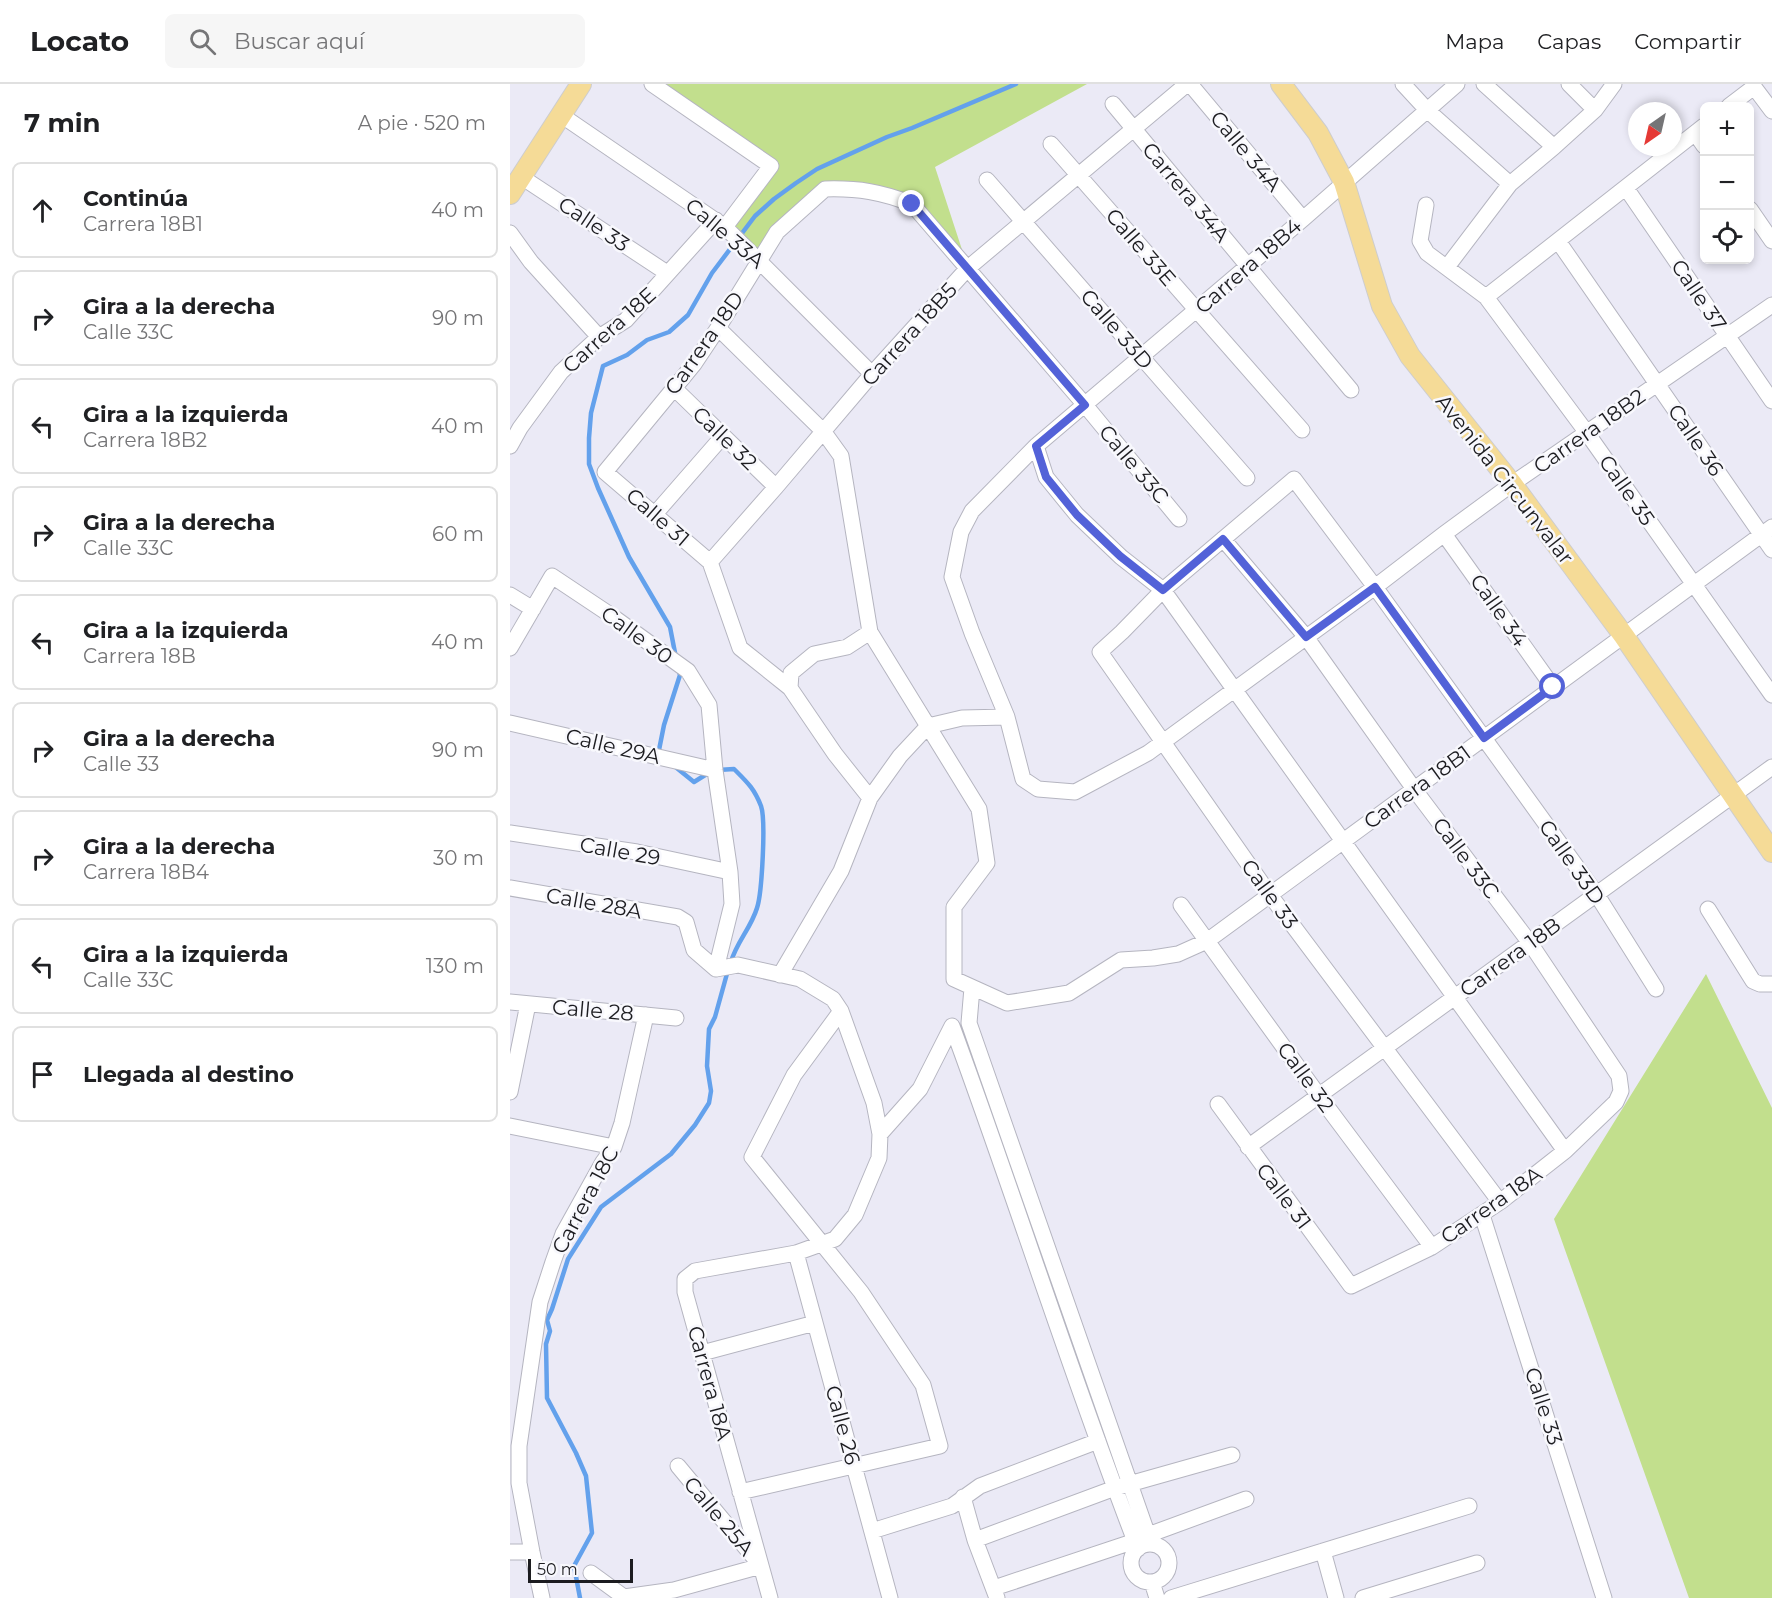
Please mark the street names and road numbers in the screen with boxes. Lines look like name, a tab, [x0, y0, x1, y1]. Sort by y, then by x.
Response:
street label: Calle 34A	[1205, 106, 1287, 197]
street label: Carrera 34A	[1137, 137, 1236, 248]
street label: Calle 33	[554, 191, 634, 257]
street label: Calle 33A	[680, 193, 770, 274]
street label: Calle 33E	[1101, 203, 1181, 291]
street label: Carrera 18B4	[1190, 213, 1306, 319]
street label: Calle 37	[1666, 255, 1732, 335]
street label: Carrera 18B5	[856, 277, 962, 391]
street label: Carrera 18E	[557, 282, 661, 378]
street label: Calle 33D	[1076, 284, 1158, 374]
street label: Carrera 18D	[659, 287, 749, 399]
street label: Carrera 18B2	[1528, 383, 1650, 479]
street label: Avenida Circunvalar	[1431, 389, 1579, 569]
street label: Calle 36	[1663, 399, 1729, 481]
street label: Calle 32	[687, 401, 763, 475]
street label: Calle 33C	[1094, 420, 1174, 509]
street label: Calle 35	[1594, 450, 1660, 530]
street label: Calle 31	[621, 483, 695, 551]
street label: Calle 34	[1465, 569, 1533, 651]
street label: Calle 30	[596, 601, 678, 669]
street label: Calle 29A	[563, 723, 664, 769]
street label: Carrera 18B1	[1359, 740, 1475, 834]
street label: Calle 33C	[1427, 813, 1505, 904]
street label: Calle 33D	[1534, 815, 1610, 909]
street label: Calle 29	[578, 832, 662, 870]
street label: Calle 33	[1236, 854, 1304, 934]
street label: Calle 28A	[544, 882, 645, 924]
street label: Carrera 18B	[1455, 912, 1565, 1002]
street label: Calle 28	[551, 994, 635, 1026]
street label: Calle 32	[1272, 1037, 1340, 1117]
street label: Carrera 18C	[546, 1142, 624, 1258]
street label: Calle 31	[1251, 1158, 1317, 1234]
street label: Carrera 18A	[1436, 1160, 1547, 1249]
street label: Carrera 18A	[683, 1323, 738, 1444]
street label: Calle 33	[1520, 1364, 1568, 1448]
street label: Calle 26	[820, 1383, 866, 1468]
street label: Calle 25A	[679, 1471, 760, 1561]

